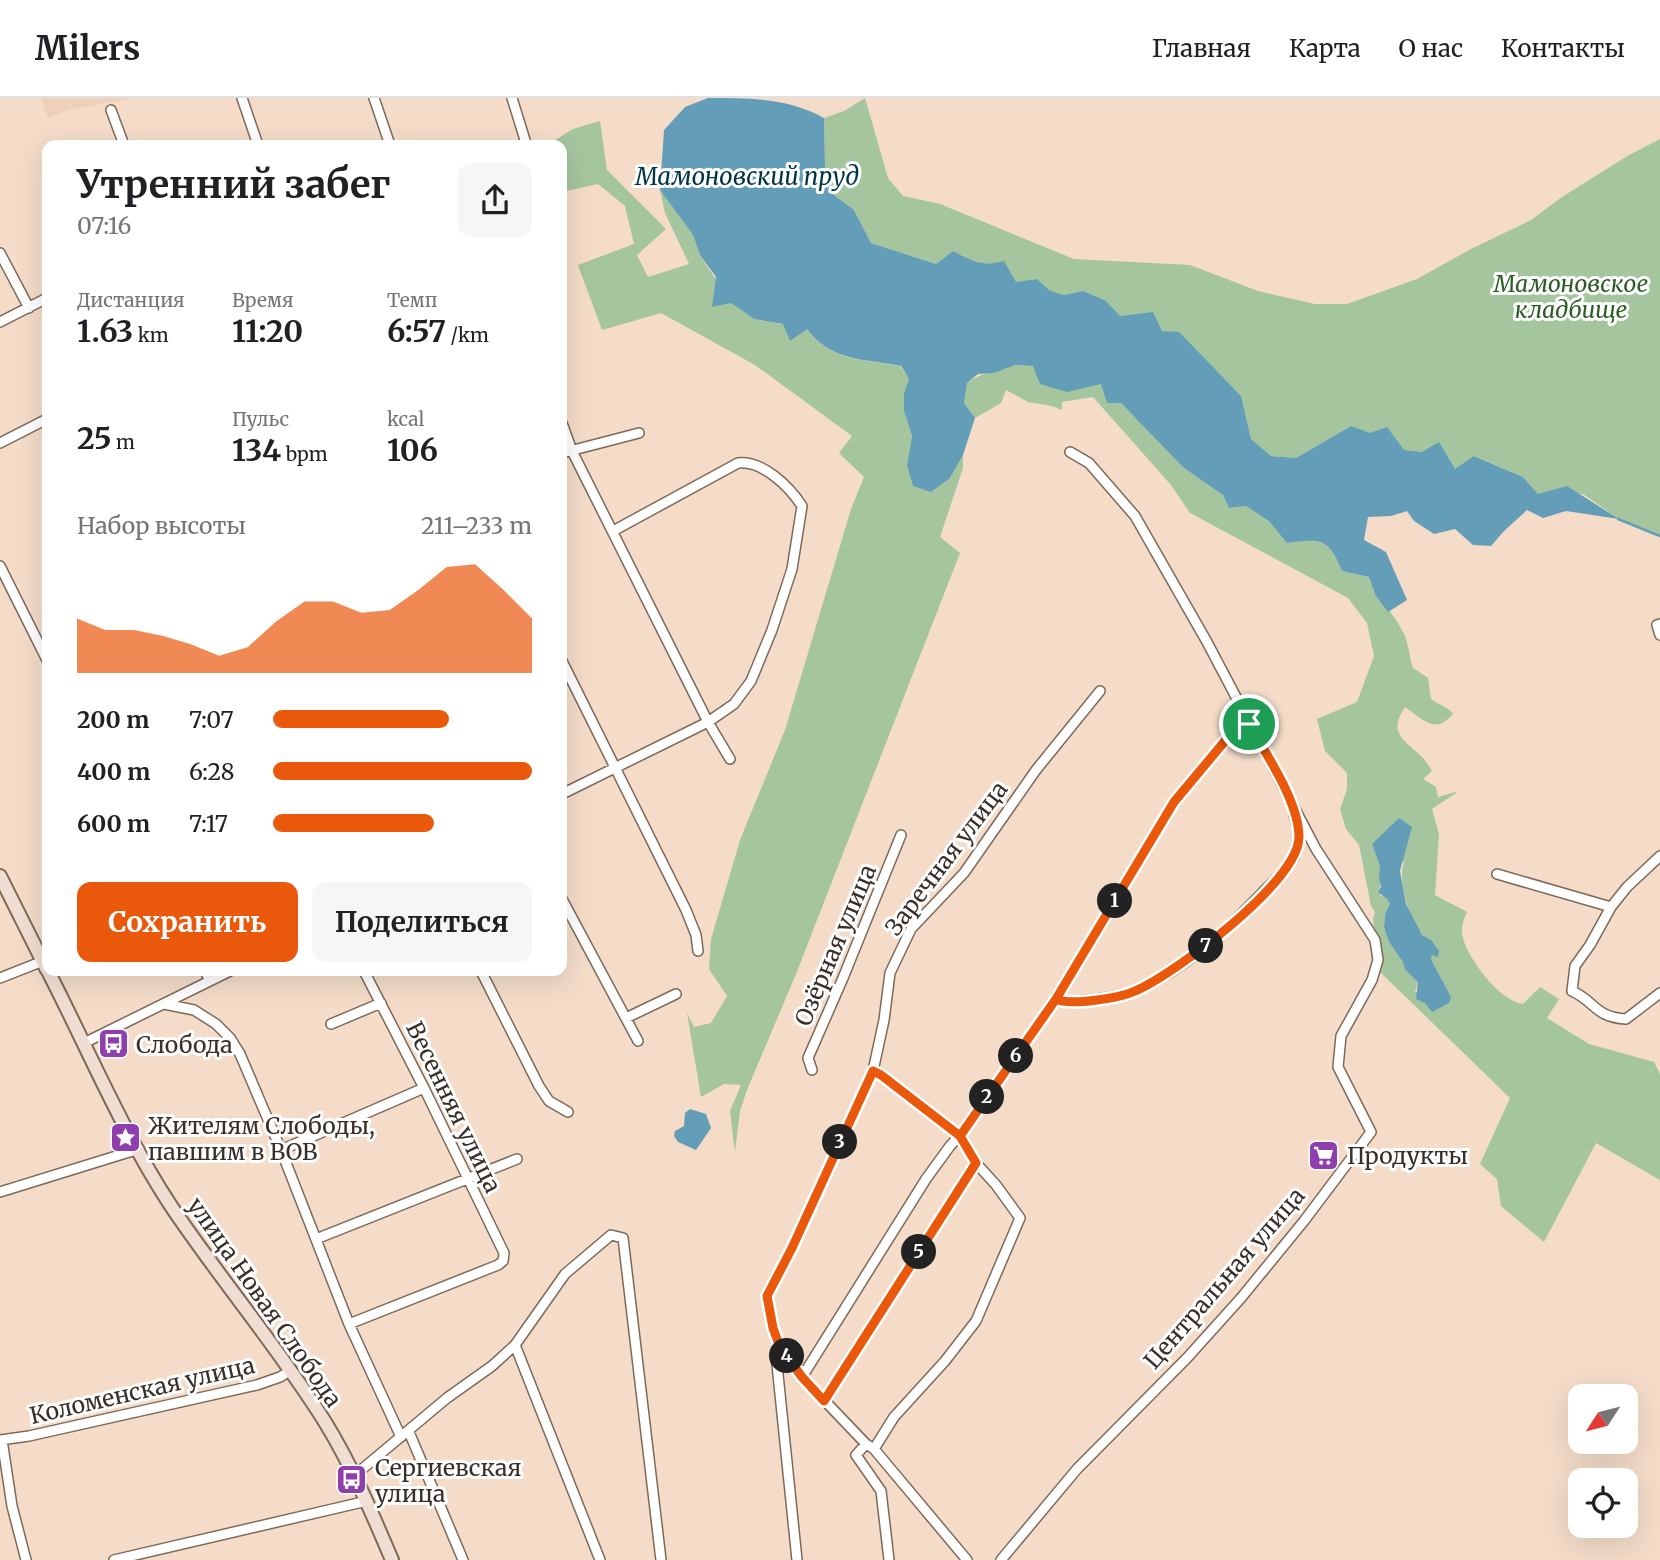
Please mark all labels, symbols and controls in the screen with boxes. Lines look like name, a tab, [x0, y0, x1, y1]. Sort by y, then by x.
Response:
text: Milers	[35, 28, 140, 69]
text: Главная	[1152, 33, 1251, 64]
text: Карта	[1289, 33, 1361, 64]
text: О нас	[1399, 33, 1463, 64]
text: Контакты	[1501, 33, 1625, 64]
text: Утренний забег	[77, 161, 390, 208]
water label: Мамоновский пруд	[634, 161, 859, 192]
button: share	[458, 163, 532, 237]
text: 07:16	[77, 211, 131, 240]
park label: Мамоновское кладбище	[1493, 269, 1648, 324]
text: Дистанция	[77, 288, 185, 312]
text: Время	[232, 288, 293, 312]
text: Темп	[387, 288, 437, 312]
text: 1.63	[77, 312, 133, 350]
text: 11:20	[232, 312, 303, 350]
text: 6:57	[387, 312, 446, 350]
text: km	[133, 323, 169, 347]
text: /km	[446, 323, 489, 347]
text: Пульс	[232, 407, 289, 431]
text: kcal	[387, 407, 424, 431]
text: 25	[77, 419, 111, 457]
text: m	[111, 430, 135, 454]
text: 134	[232, 431, 281, 469]
text: 106	[387, 431, 438, 469]
text: bpm	[281, 442, 328, 466]
text: Набор высоты	[77, 511, 246, 540]
text: 211–233 m	[421, 511, 532, 540]
pin	[1219, 694, 1279, 754]
text: 200 m	[77, 705, 149, 734]
text: 7:07	[189, 705, 234, 734]
icon: arrive	[1230, 705, 1268, 743]
text: 400 m	[77, 757, 151, 786]
text: 6:28	[189, 757, 235, 786]
street label: Заречная улица	[879, 775, 1013, 941]
text: 600 m	[77, 809, 150, 838]
text: 7:17	[189, 809, 228, 838]
street label: Озёрная улица	[788, 860, 882, 1030]
button: Сохранить	[77, 882, 298, 962]
button: Поделиться	[312, 882, 532, 962]
pin: 1	[1098, 884, 1132, 918]
text: 1	[1110, 888, 1119, 912]
pin: 7	[1188, 928, 1224, 964]
text: 7	[1200, 933, 1211, 957]
street label: Весенняя улица	[400, 1017, 508, 1197]
bus stop icon: Слобода	[96, 1027, 130, 1061]
place label: Слобода	[136, 1030, 233, 1059]
pin: 6	[998, 1038, 1034, 1074]
text: 6	[1010, 1043, 1021, 1067]
pin: 2	[970, 1080, 1004, 1114]
text: 2	[981, 1084, 992, 1108]
place label: Жителям Слободы, павшим в ВОВ	[148, 1111, 375, 1166]
place icon: Жителям Слободы, павшим в ВОВ	[108, 1121, 142, 1155]
pin: 3	[822, 1124, 858, 1160]
text: 3	[834, 1129, 845, 1153]
supermarket icon: Продукты	[1307, 1138, 1341, 1172]
place label: Продукты	[1347, 1141, 1468, 1170]
street label: Центральная улица	[1137, 1181, 1311, 1375]
street label: улица Новая Слобода	[182, 1191, 348, 1413]
pin: 5	[902, 1234, 936, 1270]
text: 5	[913, 1239, 924, 1263]
pin: 4	[770, 1338, 804, 1374]
text: 4	[780, 1343, 793, 1367]
street label: Коломенская улица	[27, 1350, 257, 1430]
north arrow	[1568, 1384, 1638, 1454]
map controls	[1568, 1384, 1638, 1538]
place label: Сергиевская улица	[375, 1453, 521, 1508]
bus stop icon: Сергиевская улица	[335, 1463, 369, 1497]
button: locate	[1568, 1468, 1638, 1538]

